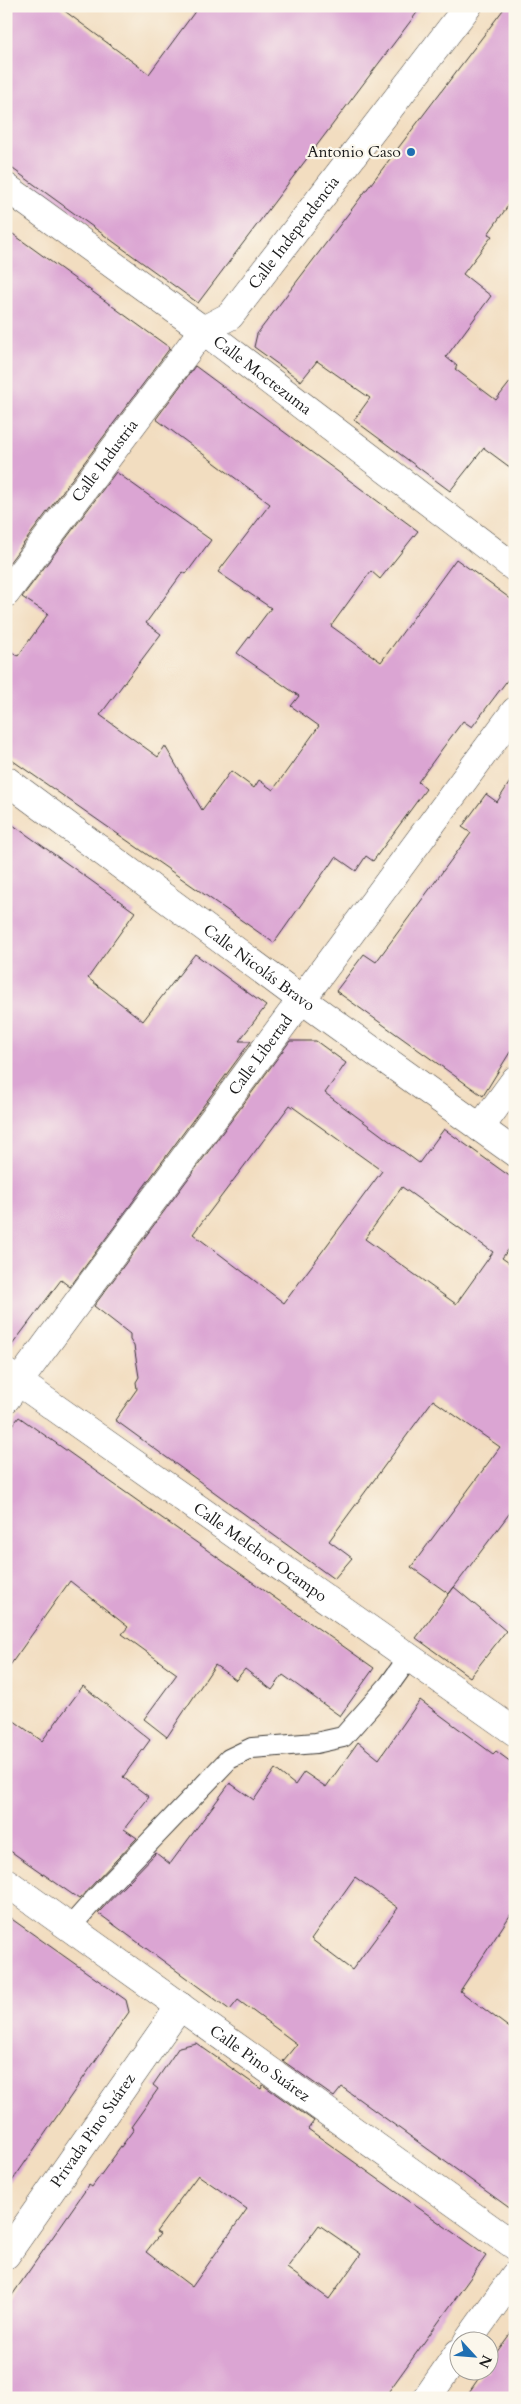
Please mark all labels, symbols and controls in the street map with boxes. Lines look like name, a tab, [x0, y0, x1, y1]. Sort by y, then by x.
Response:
place label: Antonio Caso	[307, 141, 401, 163]
marker: Antonio Caso	[405, 146, 417, 158]
street label: Calle Independencia	[243, 171, 345, 294]
street label: Calle Moctezuma	[208, 331, 316, 420]
street label: Calle Industria	[67, 415, 143, 507]
street label: Calle Nicolás Bravo	[199, 919, 320, 1017]
street label: Calle Libertad	[223, 1010, 298, 1100]
street label: Calle Melchor Ocampo	[189, 1497, 332, 1607]
street label: Calle Pino Suárez	[205, 2020, 315, 2107]
street label: Privada Pino Suárez	[46, 2069, 141, 2192]
north arrow	[448, 2332, 498, 2382]
text: N	[474, 2352, 496, 2371]

